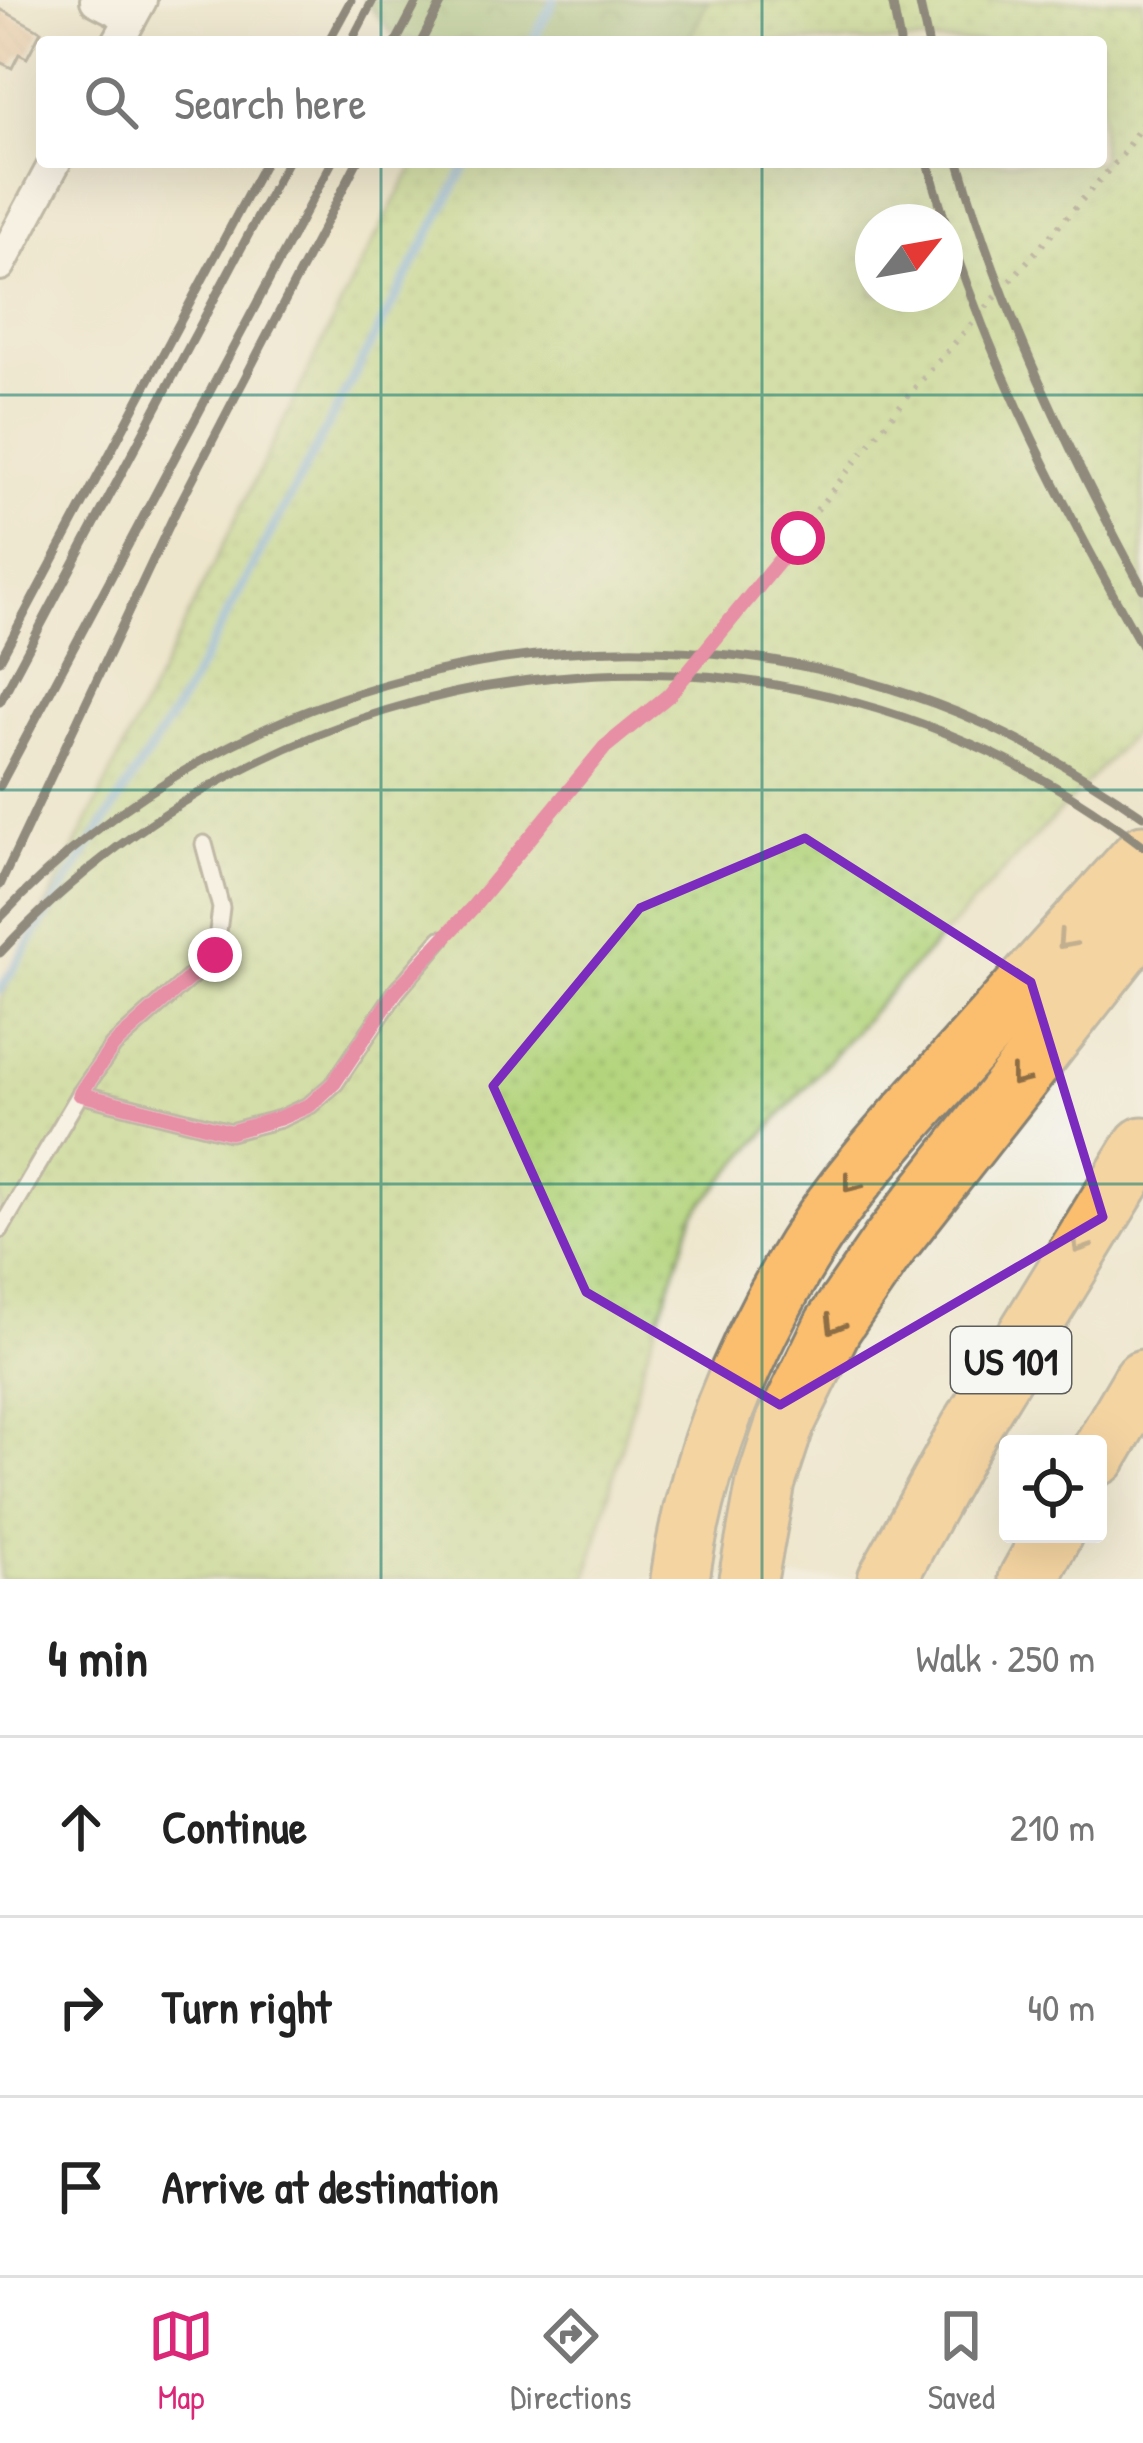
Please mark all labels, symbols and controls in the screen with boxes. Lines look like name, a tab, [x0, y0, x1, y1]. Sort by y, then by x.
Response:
search box	[36, 36, 1107, 168]
icon: search	[78, 69, 144, 135]
text: Search here	[174, 72, 366, 133]
north arrow	[855, 204, 963, 312]
route start	[771, 511, 825, 565]
one-way arrow	[1058, 927, 1079, 949]
route end	[188, 928, 242, 982]
one-way arrow	[1011, 1064, 1032, 1086]
one-way arrow	[844, 1171, 865, 1193]
one-way arrow	[1072, 1232, 1095, 1254]
one-way arrow	[826, 1312, 849, 1334]
road number: US 101	[951, 1327, 1071, 1393]
map controls	[999, 1435, 1107, 1543]
button: locate	[999, 1435, 1107, 1543]
text: 4 min	[48, 1623, 148, 1692]
text: Walk · 250 m	[916, 1631, 1095, 1684]
icon: ahead	[48, 1794, 114, 1860]
text: Continue	[162, 1796, 307, 1857]
text: 210 m	[1010, 1800, 1095, 1853]
icon: right	[48, 1974, 114, 2040]
text: Turn right	[162, 1976, 331, 2037]
text: 40 m	[1027, 1980, 1095, 2033]
icon: arrive	[48, 2154, 114, 2220]
text: Arrive at destination	[162, 2156, 499, 2217]
tab: Map	[148, 2303, 214, 2419]
tab: Directions	[510, 2303, 632, 2419]
tab: Saved	[928, 2303, 995, 2419]

